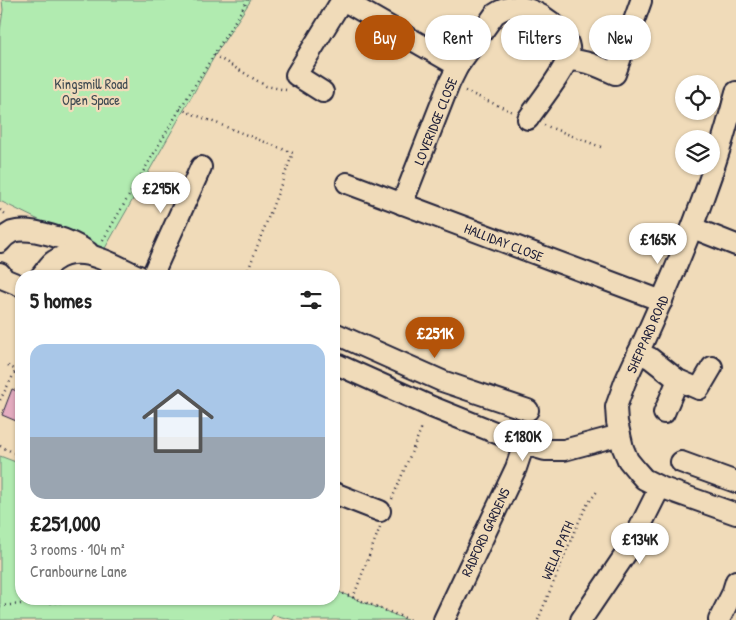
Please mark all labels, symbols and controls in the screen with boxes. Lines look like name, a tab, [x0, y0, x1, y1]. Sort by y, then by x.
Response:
chip: Buy	[355, 15, 415, 60]
chip: Rent	[425, 15, 491, 60]
chip: Filters	[501, 15, 579, 60]
chip: New	[589, 15, 651, 60]
park label: Kingsmill Road Open Space	[54, 74, 128, 110]
street label: LOVERIDGE CLOSE	[409, 74, 461, 168]
map controls	[675, 75, 720, 175]
button: locate	[675, 75, 720, 120]
button: layers	[675, 130, 720, 175]
pin: £295K	[126, 172, 196, 214]
text: £295K	[142, 177, 180, 199]
street label: HALLIDAY CLOSE	[462, 218, 546, 266]
pin: £165K	[623, 222, 693, 265]
text: £165K	[640, 228, 676, 250]
text: 5 homes	[30, 286, 92, 315]
icon: filters	[297, 286, 325, 314]
street label: SHEPPARD ROAD	[621, 292, 673, 376]
pin: £251K	[400, 316, 470, 359]
text: £251K	[416, 322, 454, 344]
icon: home	[133, 376, 223, 466]
pin: £180K	[488, 420, 558, 462]
text: £180K	[504, 425, 542, 447]
street label: RADFORD GARDENS	[456, 484, 514, 579]
text: £251,000	[30, 509, 100, 538]
street label: WELLA PATH	[536, 517, 578, 582]
pin: £134K	[605, 522, 675, 565]
text: £134K	[622, 528, 658, 550]
text: 3 rooms · 104 m²	[30, 538, 125, 560]
text: Cranbourne Lane	[30, 560, 127, 582]

